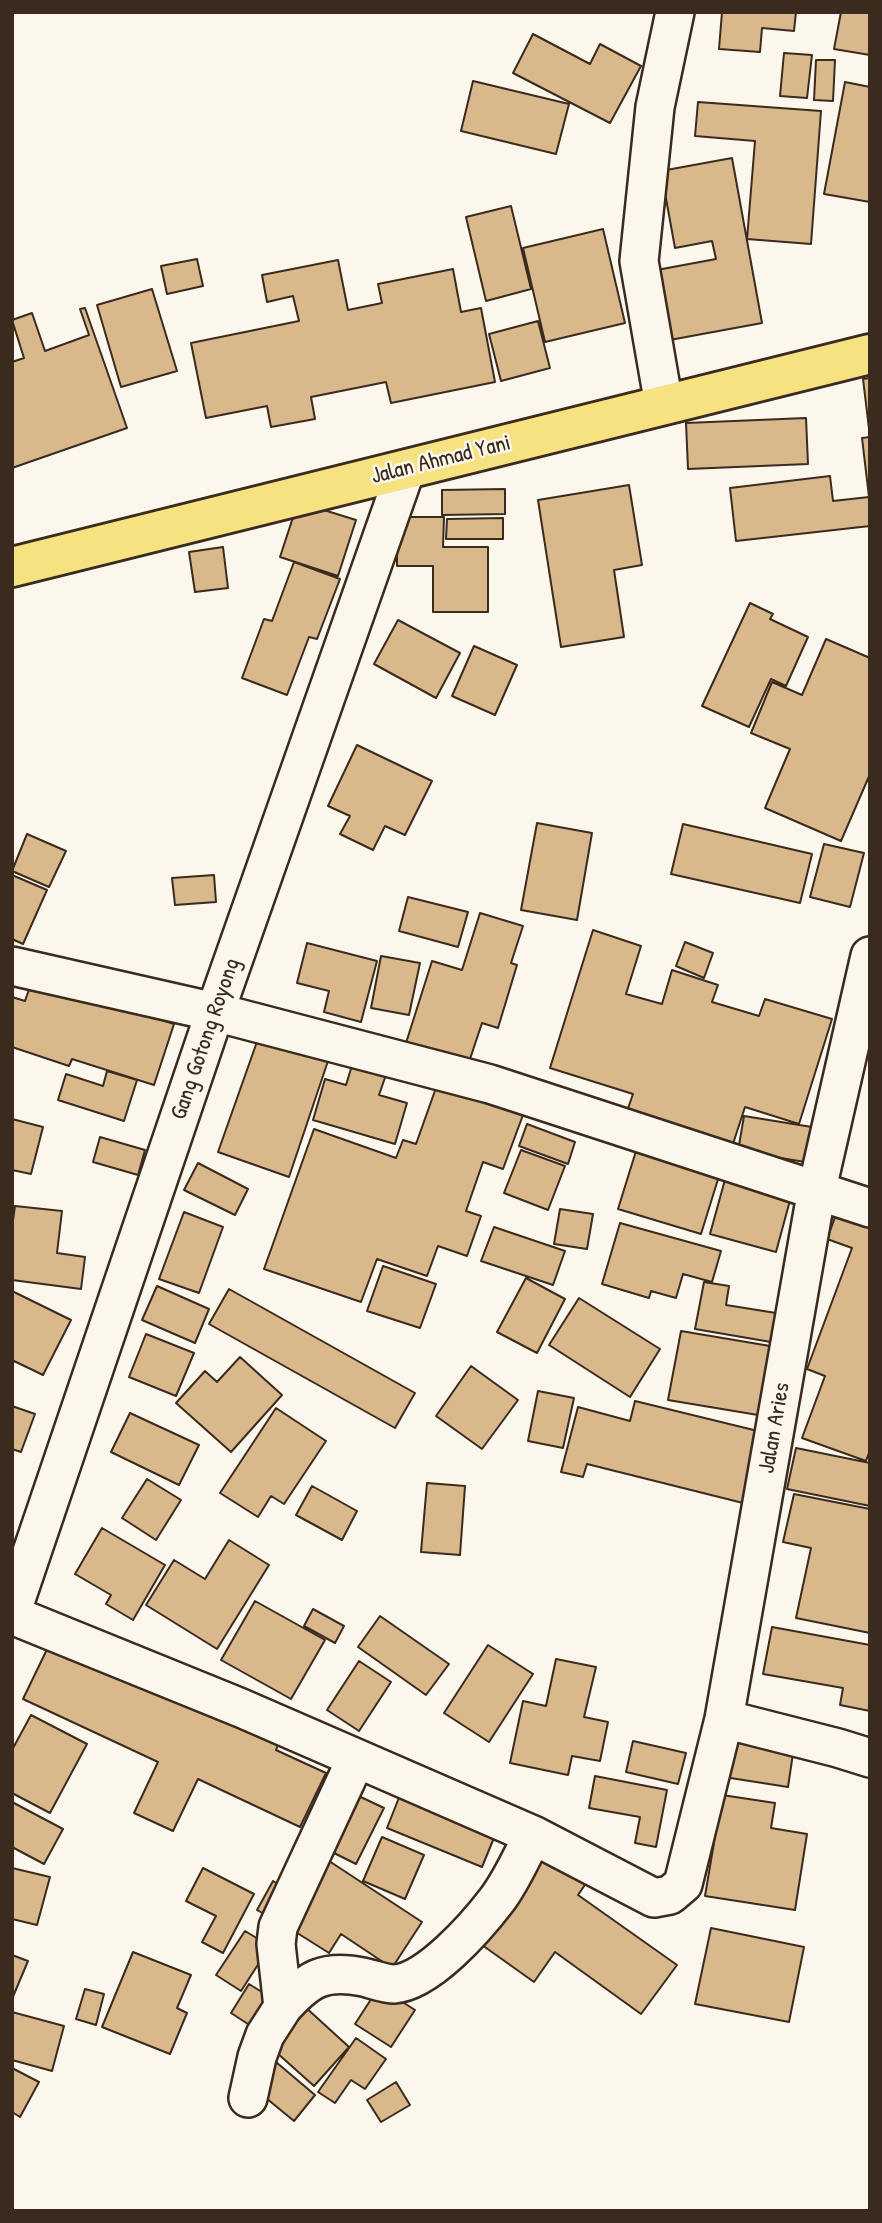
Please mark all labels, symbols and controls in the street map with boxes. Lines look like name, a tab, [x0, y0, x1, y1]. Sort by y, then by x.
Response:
street label: Jalan Ahmad Yani	[368, 429, 514, 491]
street label: Gang Gotong Royong	[165, 955, 247, 1123]
street label: Jalan Aries	[753, 1381, 797, 1475]

